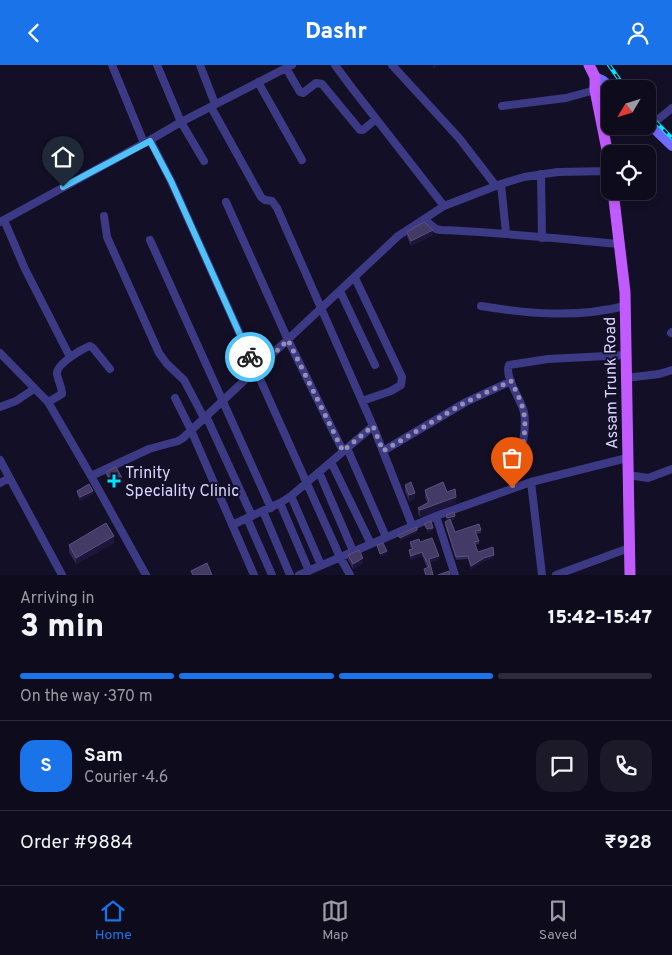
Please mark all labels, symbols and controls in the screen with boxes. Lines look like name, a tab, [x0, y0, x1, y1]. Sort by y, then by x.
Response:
icon: back	[20, 19, 48, 47]
text: Dashr	[305, 19, 367, 46]
icon: person	[624, 19, 652, 47]
north arrow	[601, 80, 656, 135]
map controls	[601, 80, 656, 200]
pin	[42, 136, 84, 187]
icon: home	[49, 143, 77, 171]
button: locate	[601, 145, 656, 200]
street label: Assam Trunk Road	[601, 317, 623, 449]
courier	[225, 332, 275, 382]
icon: bike	[236, 343, 264, 371]
pin	[491, 437, 533, 488]
icon: bag	[498, 444, 526, 472]
place label: Trinity Speciality Clinic	[125, 464, 239, 502]
marker: Trinity Speciality Clinic	[107, 474, 121, 488]
text: Arriving in	[20, 589, 95, 609]
text: 15:42–15:47	[548, 606, 652, 630]
text: 3 min	[20, 608, 104, 648]
text: On the way · 370 m	[20, 687, 152, 707]
button: chat	[536, 740, 588, 792]
button: phone	[600, 740, 652, 792]
text: Sam	[84, 744, 123, 768]
text: S	[40, 754, 52, 778]
text: Courier · 4.6	[84, 768, 168, 788]
text: Order #9884	[20, 831, 133, 855]
text: ₹928	[604, 831, 652, 855]
tab: Home	[95, 897, 132, 944]
tab: Map	[321, 897, 349, 944]
tab: Saved	[539, 897, 577, 944]

